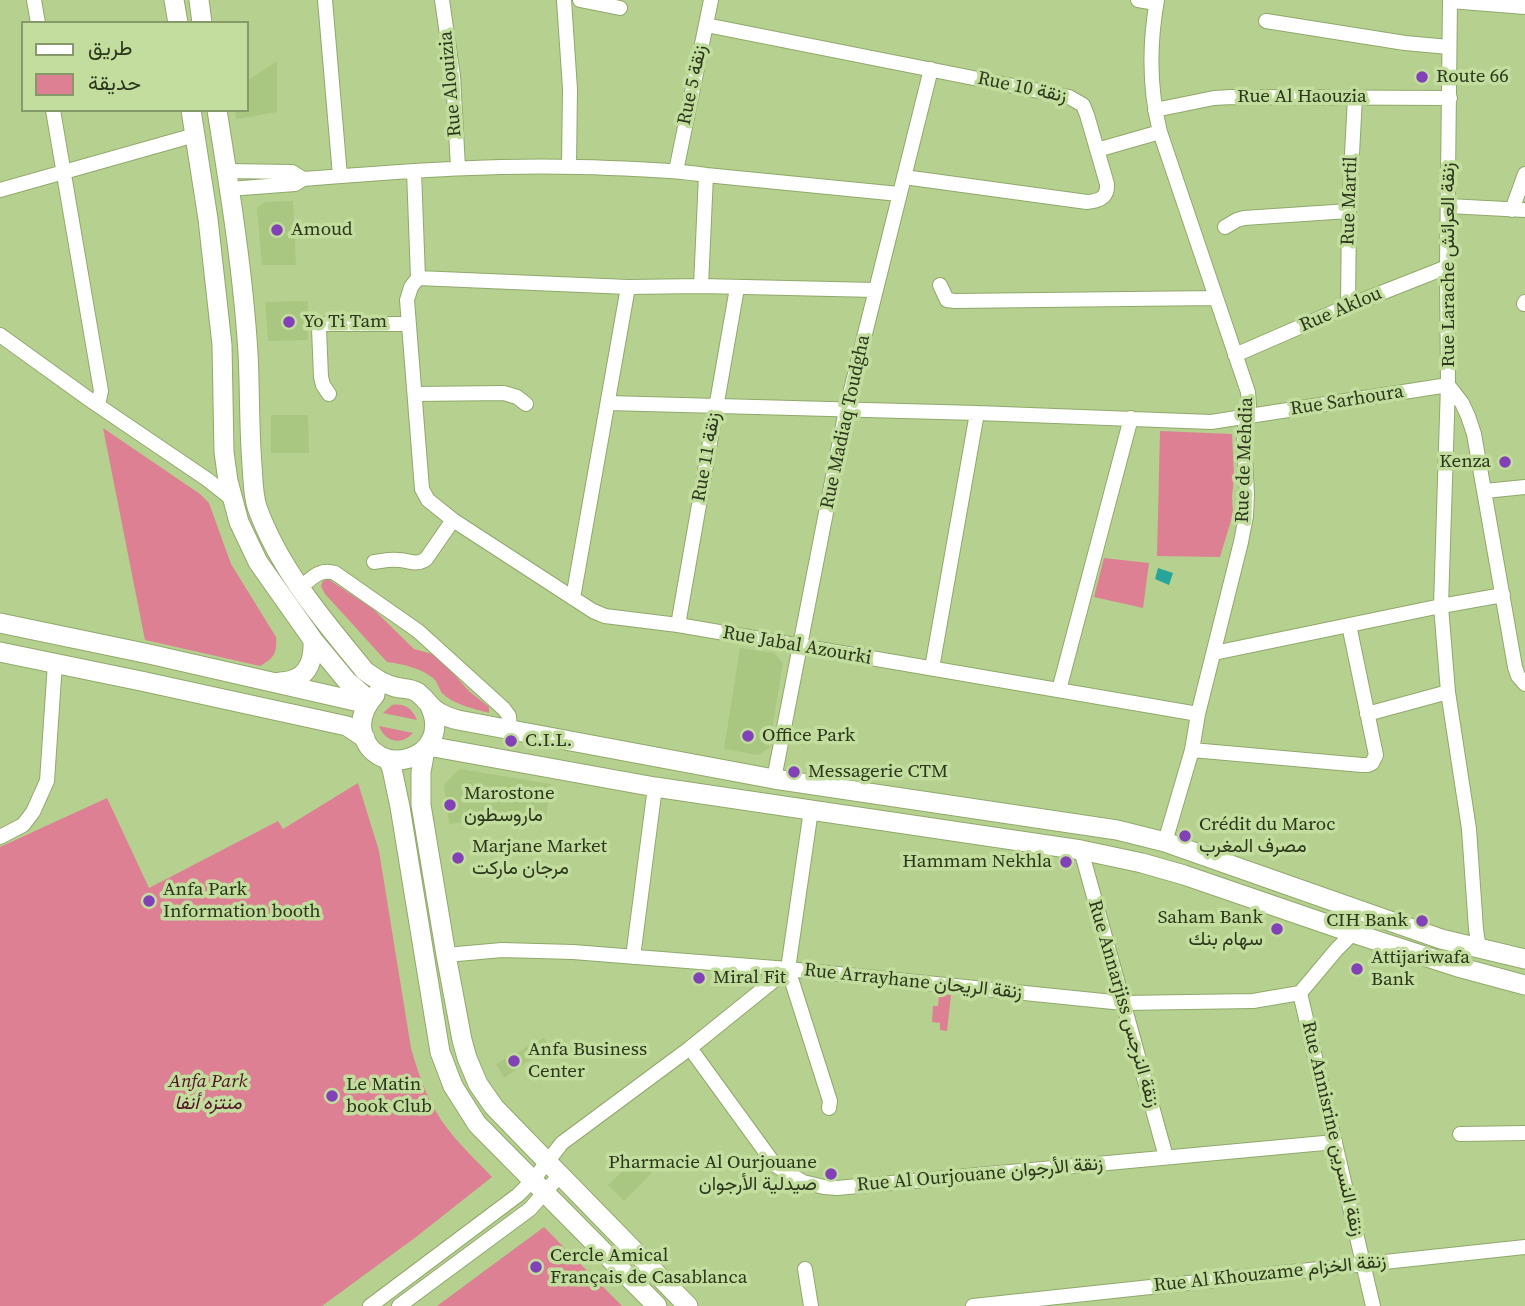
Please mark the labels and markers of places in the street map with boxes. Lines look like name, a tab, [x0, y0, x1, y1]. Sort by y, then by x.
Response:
place label: Route 66	[1436, 66, 1509, 88]
marker: Route 66	[1414, 69, 1430, 85]
place label: Amoud	[291, 219, 353, 241]
marker: Amoud	[269, 222, 285, 238]
place label: Yo Ti Tam	[303, 311, 387, 333]
marker: Yo Ti Tam	[281, 314, 297, 330]
place label: Kenza	[1439, 451, 1491, 473]
marker: Kenza	[1497, 454, 1513, 470]
place label: Office Park	[762, 725, 855, 747]
marker: Office Park	[740, 728, 756, 744]
place label: C.I.L.	[525, 730, 572, 752]
marker: C.I.L.	[503, 733, 519, 749]
place label: Messagerie CTM	[808, 761, 948, 783]
marker: Messagerie CTM	[786, 764, 802, 780]
place label: Marostone ماروسطون	[464, 783, 555, 827]
marker: Marostone ماروسطون	[442, 797, 458, 813]
place label: Crédit du Maroc مصرف المغرب	[1199, 814, 1336, 858]
marker: Crédit du Maroc مصرف المغرب	[1177, 828, 1193, 844]
place label: Marjane Market مرجان ماركت	[472, 836, 607, 880]
marker: Marjane Market مرجان ماركت	[450, 850, 466, 866]
place label: Hammam Nekhla	[902, 851, 1052, 873]
marker: Hammam Nekhla	[1058, 854, 1074, 870]
place label: Anfa Park Information booth	[163, 879, 321, 923]
marker: Anfa Park Information booth	[141, 893, 157, 909]
place label: Saham Bank سهام بنك	[1158, 907, 1263, 951]
place label: CIH Bank	[1326, 910, 1408, 932]
marker: CIH Bank	[1414, 913, 1430, 929]
marker: Saham Bank سهام بنك	[1269, 921, 1285, 937]
place label: Attijariwafa Bank	[1371, 947, 1470, 991]
marker: Attijariwafa Bank	[1349, 961, 1365, 977]
place label: Miral Fit	[713, 967, 786, 989]
marker: Miral Fit	[691, 970, 707, 986]
place label: Anfa Business Center	[528, 1039, 647, 1083]
marker: Anfa Business Center	[506, 1053, 522, 1069]
place label: Le Matin book Club	[346, 1074, 432, 1118]
marker: Le Matin book Club	[324, 1088, 340, 1104]
place label: Pharmacie Al Ourjouane صيدلية الأرجوان	[608, 1152, 817, 1196]
marker: Pharmacie Al Ourjouane صيدلية الأرجوان	[823, 1166, 839, 1182]
place label: Cercle Amical Français de Casablanca	[550, 1245, 748, 1289]
marker: Cercle Amical Français de Casablanca	[528, 1259, 544, 1275]

